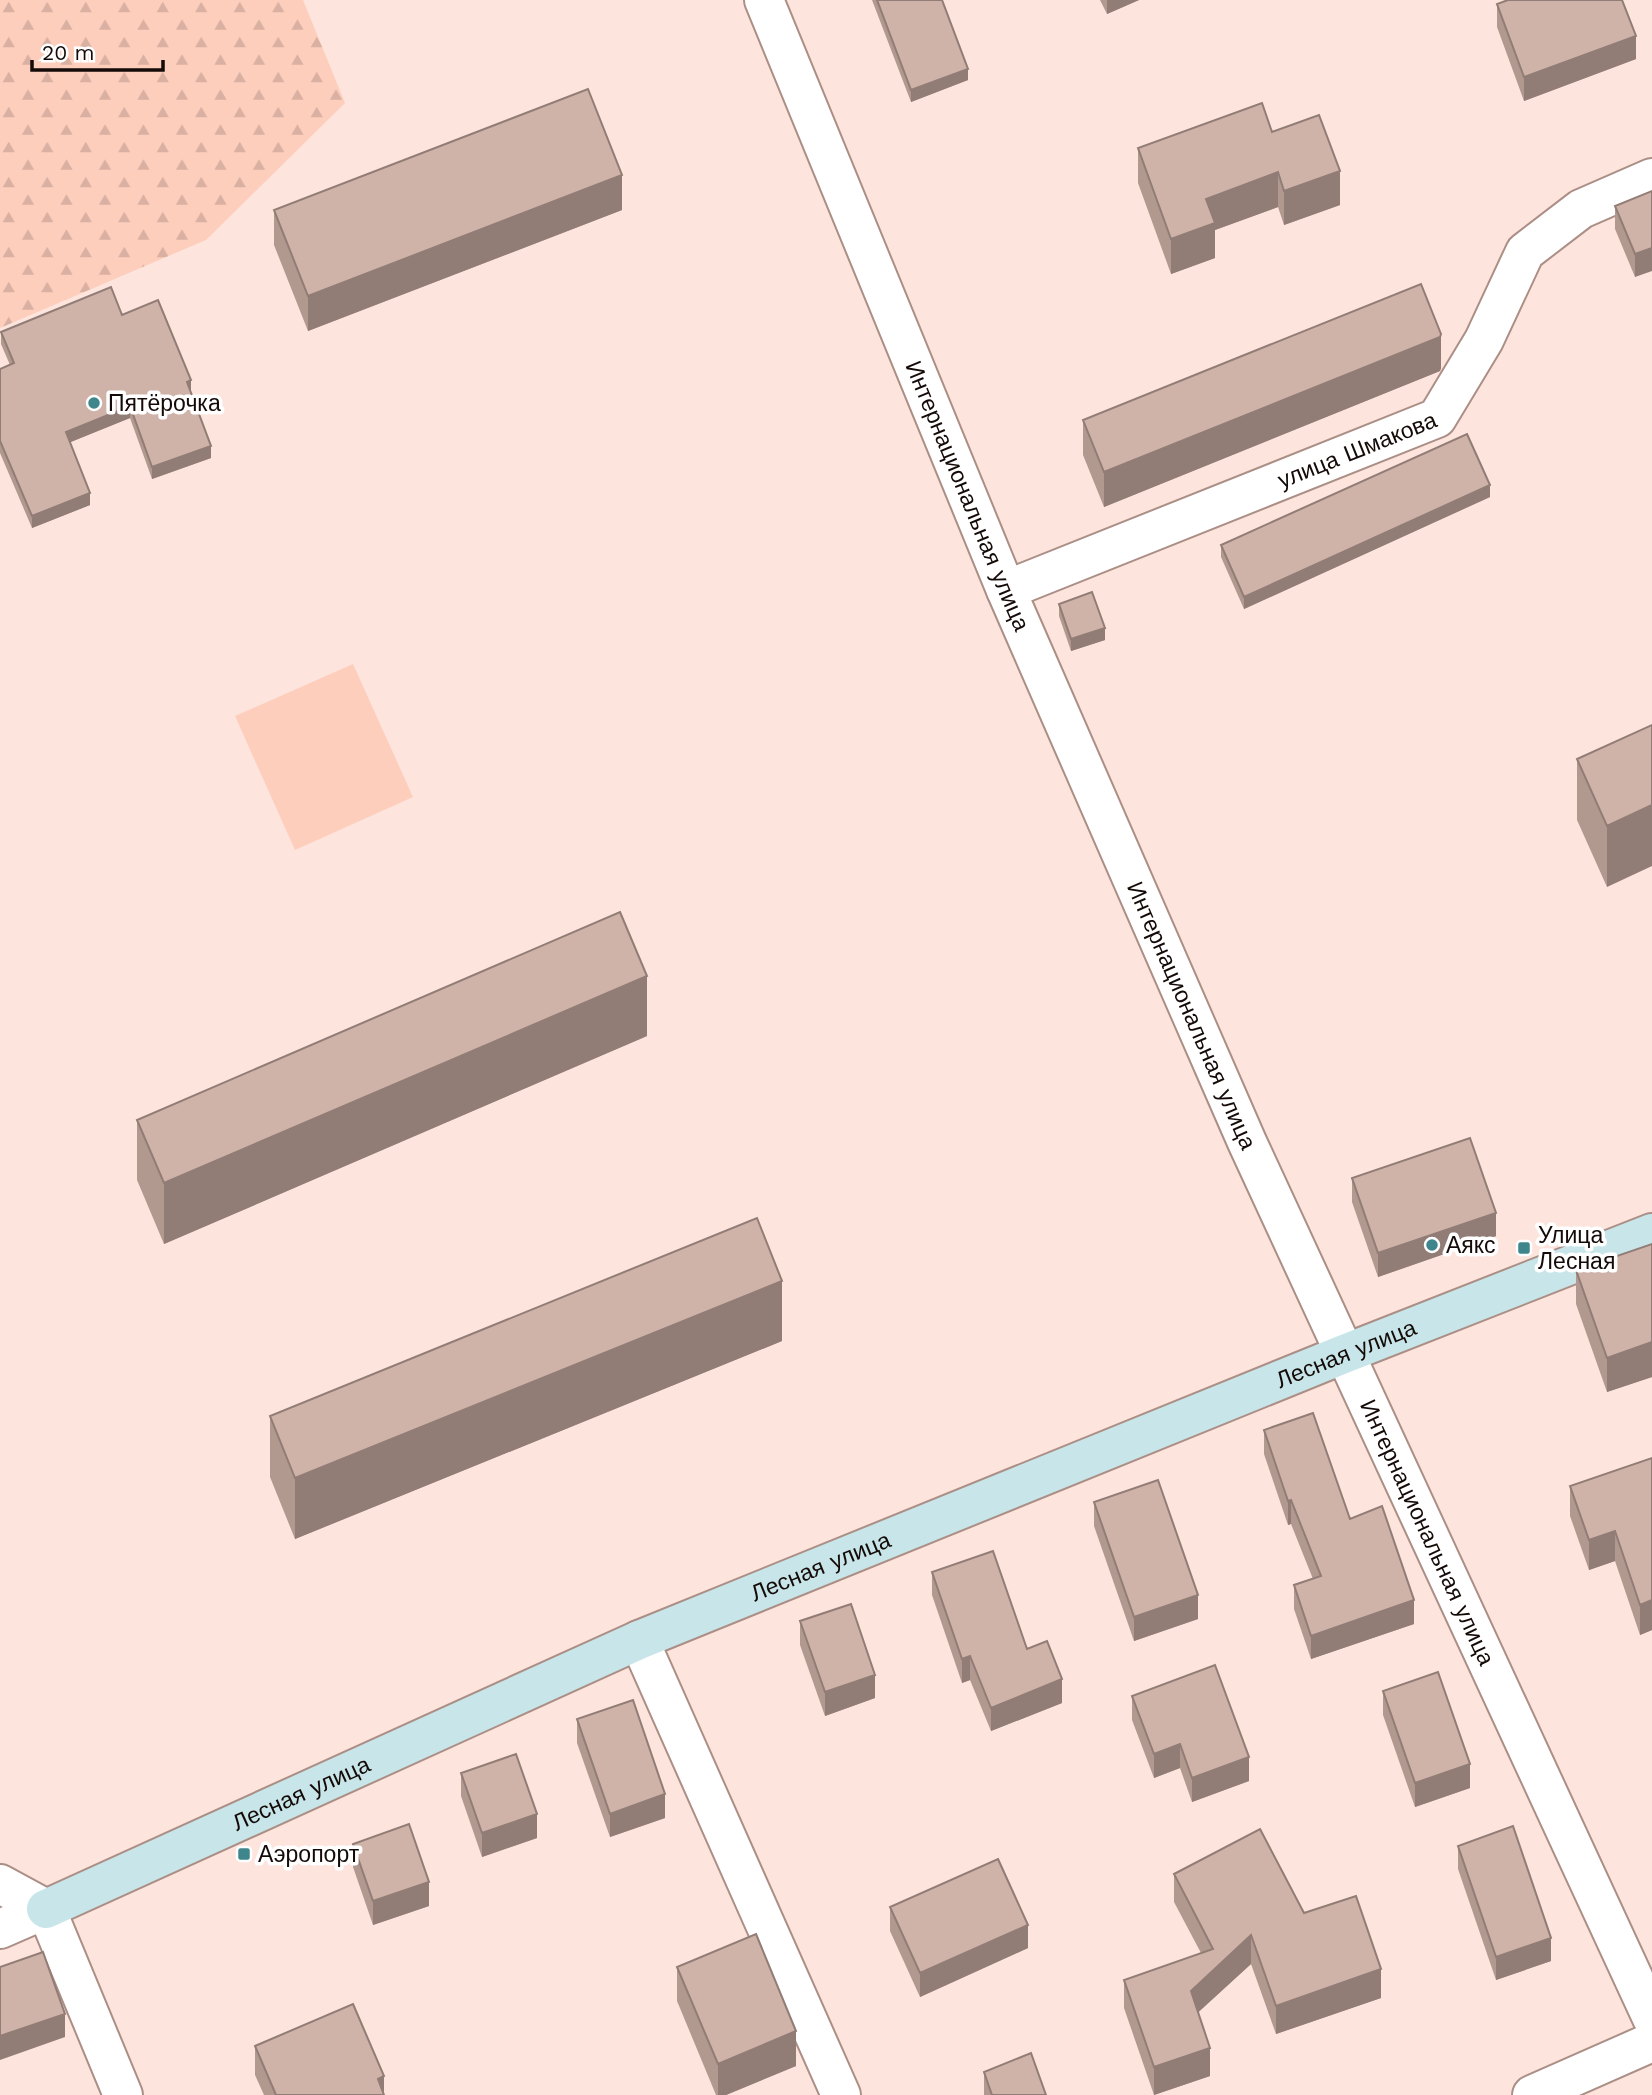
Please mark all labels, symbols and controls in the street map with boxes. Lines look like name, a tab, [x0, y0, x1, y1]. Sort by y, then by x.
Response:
scale bar	[32, 28, 163, 72]
text: 20 m	[42, 40, 94, 65]
street label: Интернациональная улица	[900, 357, 1036, 635]
place label: Пятёрочка	[108, 390, 221, 417]
marker: Пятёрочка	[86, 395, 102, 411]
street label: улица Шмакова	[1274, 406, 1441, 494]
street label: Интернациональная улица	[1121, 877, 1262, 1154]
place label: Улица Лесная	[1538, 1222, 1615, 1275]
place label: Аякс	[1446, 1232, 1496, 1259]
marker: Аякс	[1424, 1237, 1440, 1253]
marker: Улица Лесная	[1516, 1240, 1532, 1256]
street label: Лесная улица	[1272, 1313, 1420, 1394]
street label: Интернациональная улица	[1354, 1395, 1501, 1669]
street label: Лесная улица	[747, 1526, 895, 1607]
street label: Лесная улица	[228, 1750, 374, 1836]
place label: Аэропорт	[258, 1841, 360, 1868]
marker: Аэропорт	[236, 1846, 252, 1862]

